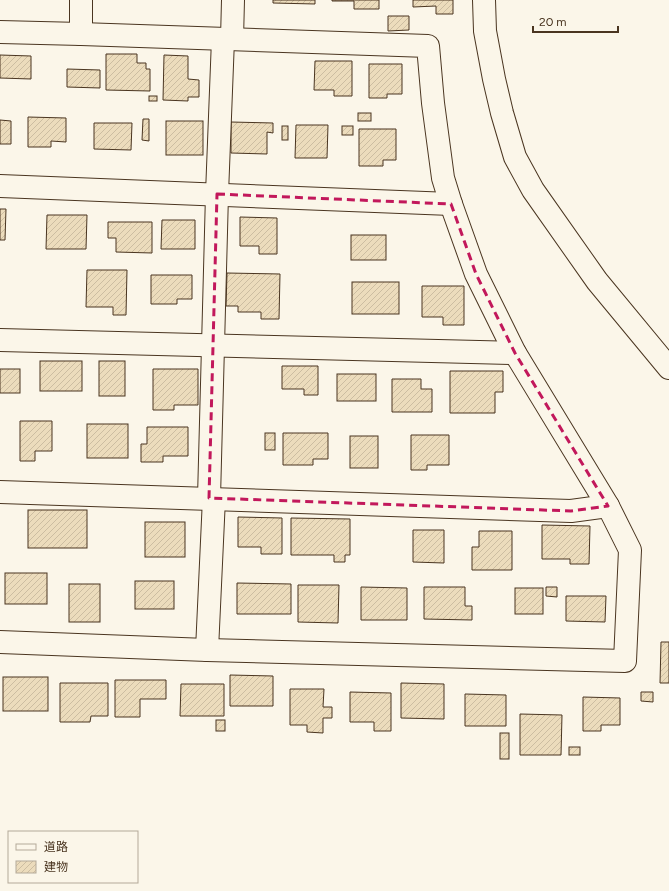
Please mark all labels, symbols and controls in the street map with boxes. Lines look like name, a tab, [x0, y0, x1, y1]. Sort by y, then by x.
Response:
scale bar	[533, 8, 618, 34]
text: 20 m	[539, 15, 567, 29]
legend	[8, 831, 138, 883]
text: 道路	[44, 840, 68, 854]
text: 建物	[44, 860, 68, 874]

